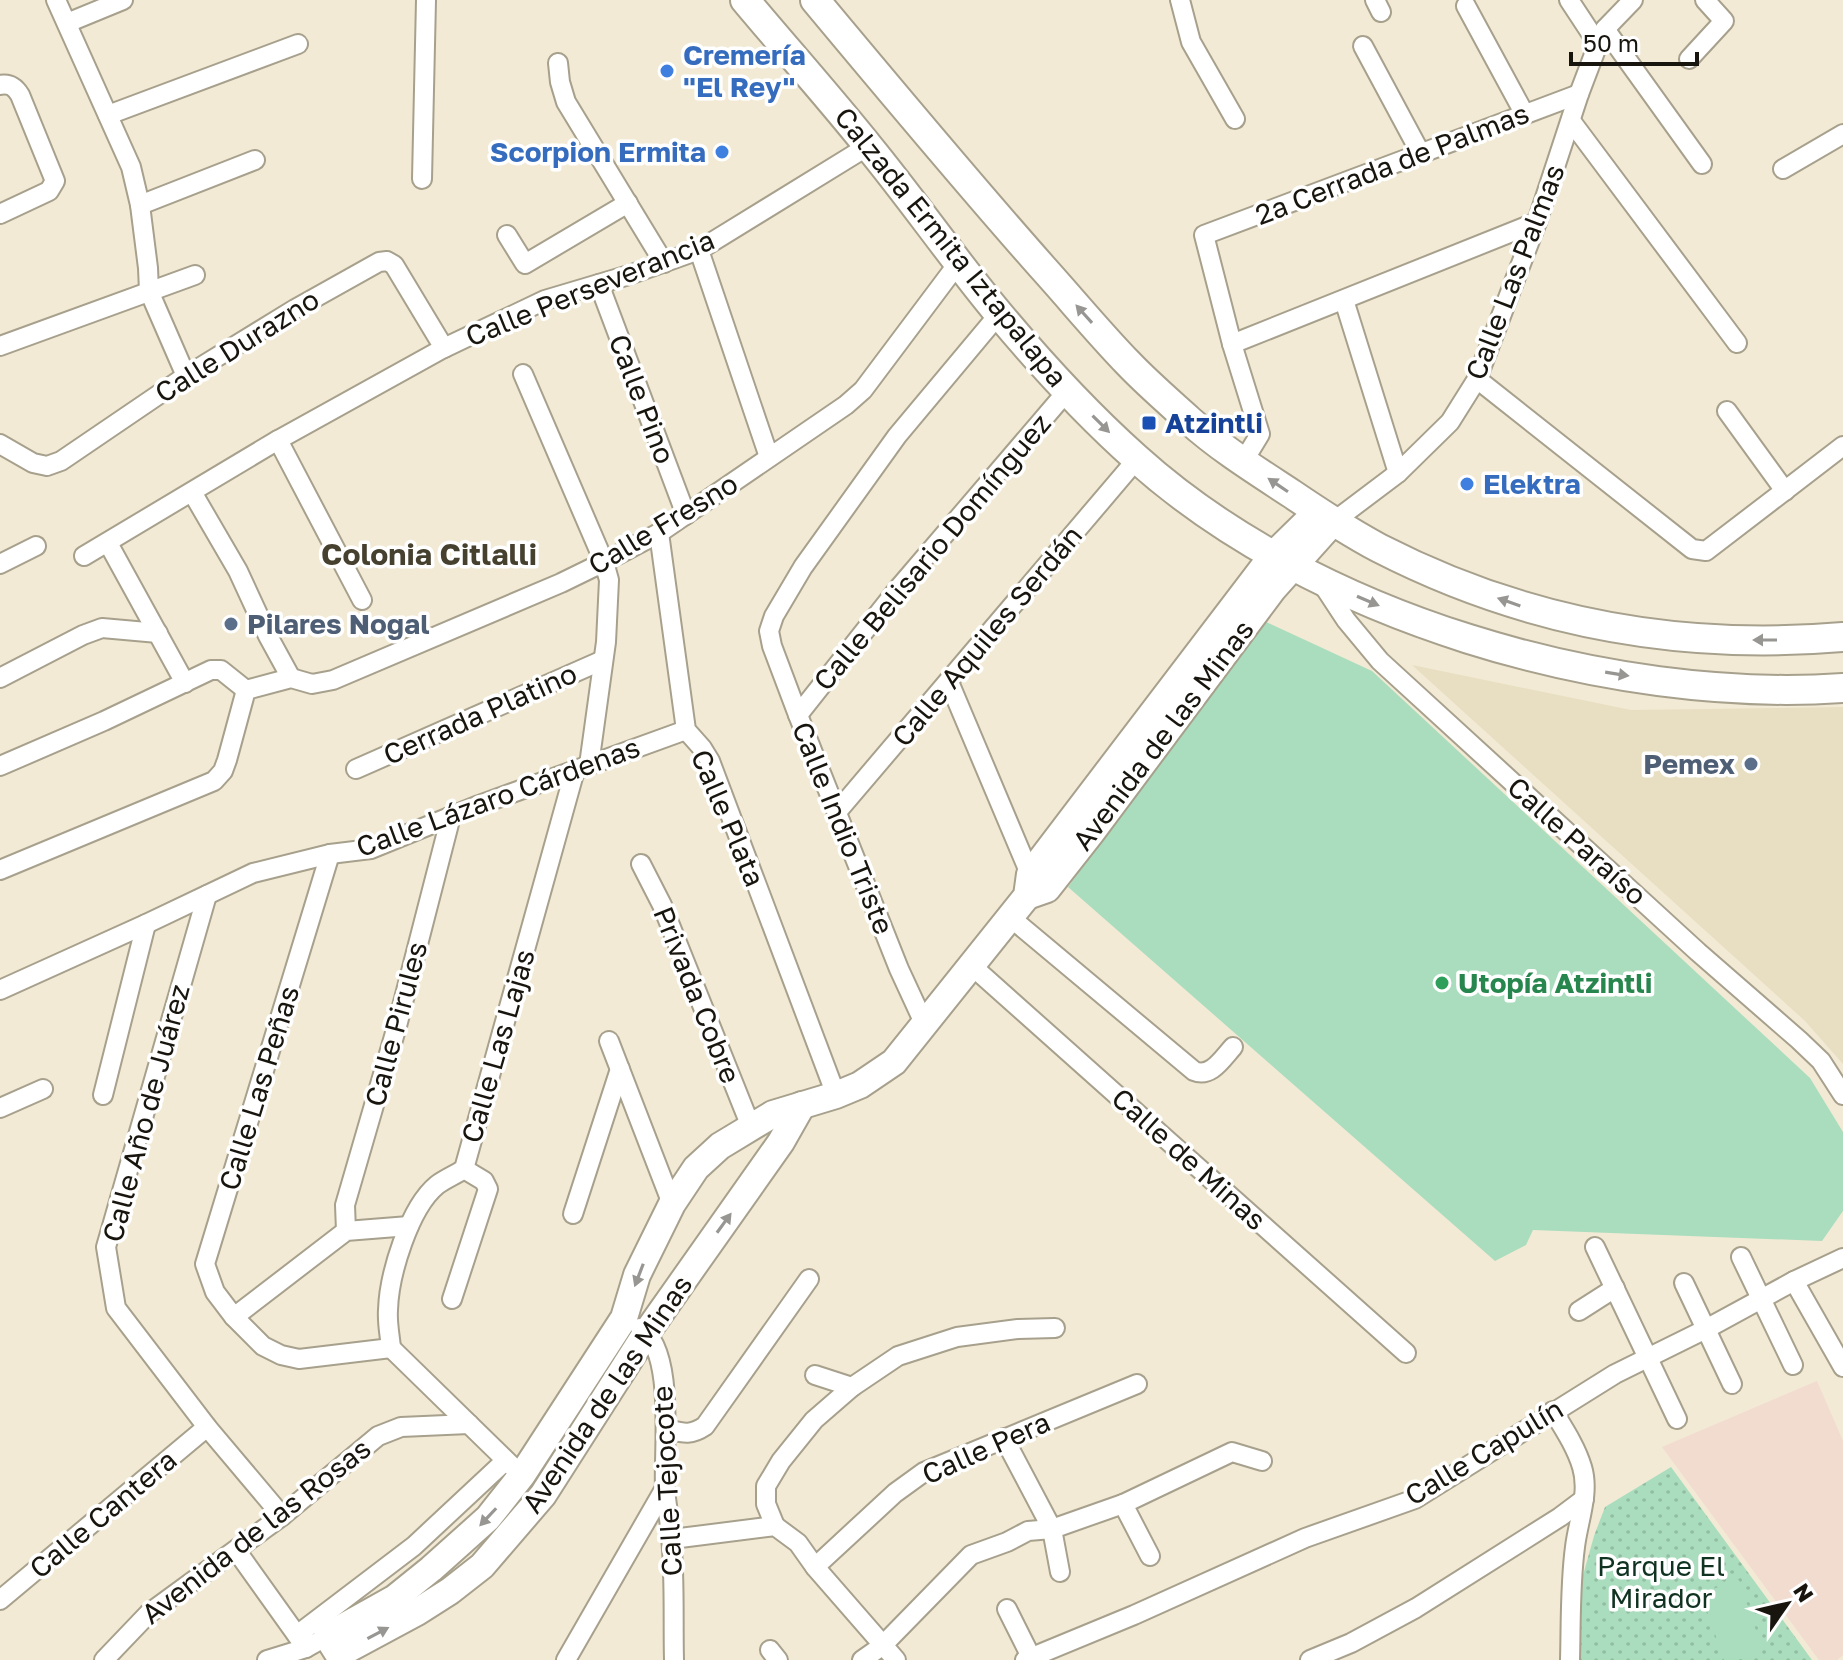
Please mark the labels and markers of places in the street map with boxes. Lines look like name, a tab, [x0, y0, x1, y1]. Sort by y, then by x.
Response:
place label: Cremería "El Rey"	[683, 38, 806, 103]
marker: Cremería "El Rey"	[658, 62, 676, 80]
place label: Scorpion Ermita	[490, 135, 706, 168]
marker: Scorpion Ermita	[713, 143, 731, 161]
place label: Atzintli	[1165, 406, 1263, 439]
marker: Atzintli	[1140, 414, 1158, 432]
place label: Elektra	[1483, 467, 1581, 500]
marker: Elektra	[1458, 475, 1476, 493]
place label: Pilares Nogal	[247, 607, 430, 640]
marker: Pilares Nogal	[222, 615, 240, 633]
place label: Pemex	[1643, 747, 1735, 780]
marker: Pemex	[1742, 755, 1760, 773]
place label: Utopía Atzintli	[1458, 966, 1652, 999]
marker: Utopía Atzintli	[1433, 974, 1451, 992]

